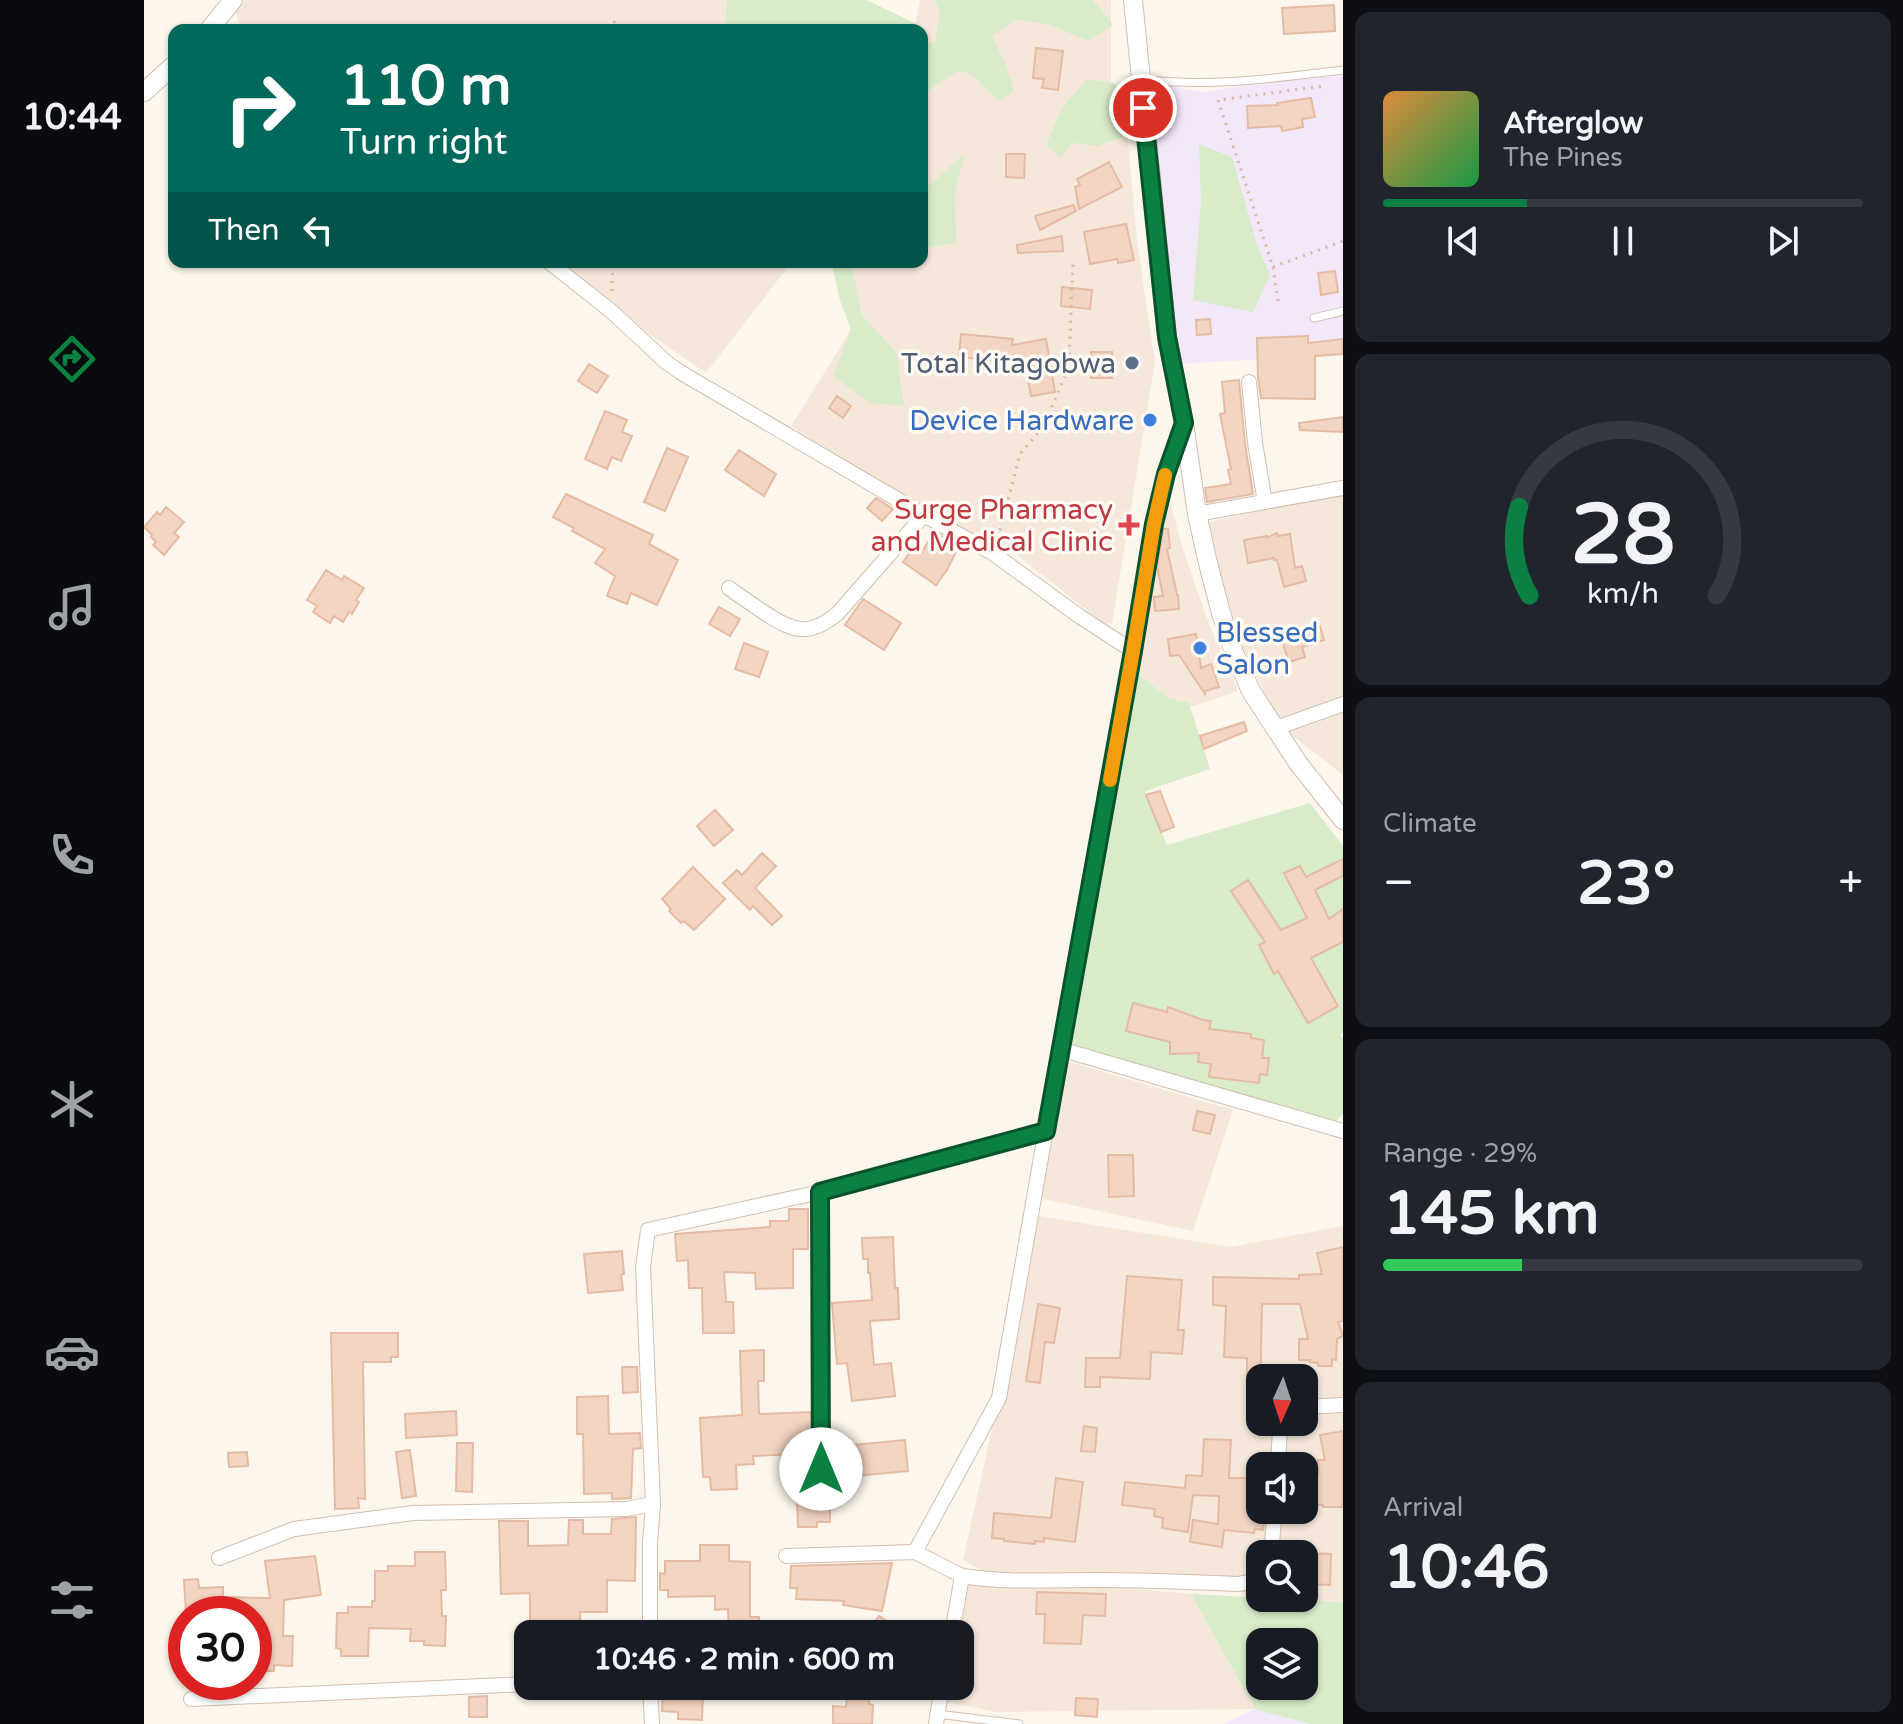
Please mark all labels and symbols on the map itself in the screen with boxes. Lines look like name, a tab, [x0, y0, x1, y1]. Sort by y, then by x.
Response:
pin	[1109, 74, 1177, 142]
place label: Total Kitagobwa	[901, 347, 1116, 381]
marker: Total Kitagobwa	[1123, 354, 1141, 372]
place label: Device Hardware	[909, 404, 1134, 438]
marker: Device Hardware	[1141, 411, 1159, 429]
place label: Surge Pharmacy and Medical Clinic	[871, 493, 1113, 559]
marker: Surge Pharmacy and Medical Clinic	[1120, 516, 1138, 534]
place label: Blessed Salon	[1216, 616, 1318, 682]
marker: Blessed Salon	[1191, 639, 1209, 657]
north arrow	[1246, 1364, 1318, 1436]
position arrow	[779, 1427, 863, 1511]
speed limit sign: 30	[168, 1596, 272, 1700]

